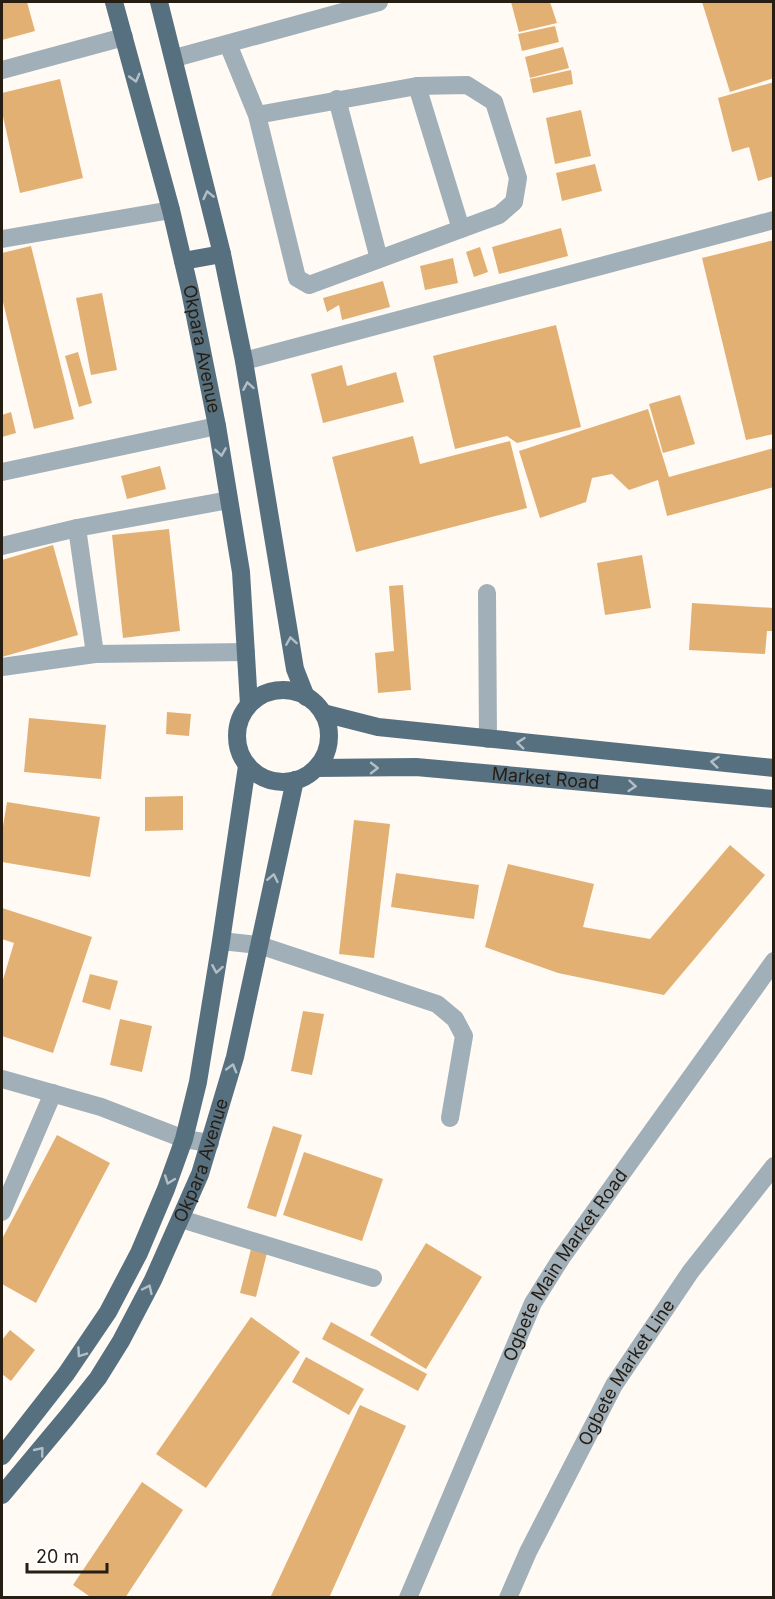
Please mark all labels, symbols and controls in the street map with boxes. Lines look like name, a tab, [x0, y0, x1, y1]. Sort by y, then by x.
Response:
one-way arrow	[128, 72, 140, 83]
one-way arrow	[202, 191, 215, 201]
street label: Okpara Avenue	[179, 283, 225, 415]
one-way arrow	[242, 381, 255, 391]
one-way arrow	[214, 447, 227, 457]
one-way arrow	[285, 636, 297, 645]
one-way arrow	[517, 737, 526, 750]
one-way arrow	[711, 757, 720, 769]
one-way arrow	[370, 761, 379, 774]
street label: Market Road	[491, 763, 600, 793]
one-way arrow	[627, 780, 636, 793]
one-way arrow	[266, 873, 279, 883]
one-way arrow	[211, 965, 223, 974]
one-way arrow	[225, 1063, 237, 1074]
street label: Okpara Avenue	[169, 1096, 232, 1225]
street label: Ogbete Main Market Road	[499, 1165, 631, 1364]
one-way arrow	[164, 1174, 177, 1184]
one-way arrow	[141, 1285, 153, 1296]
street label: Ogbete Market Line	[574, 1295, 679, 1449]
one-way arrow	[77, 1346, 88, 1357]
one-way arrow	[33, 1447, 44, 1458]
scale bar	[27, 1536, 106, 1574]
text: 20 m	[36, 1546, 79, 1567]

